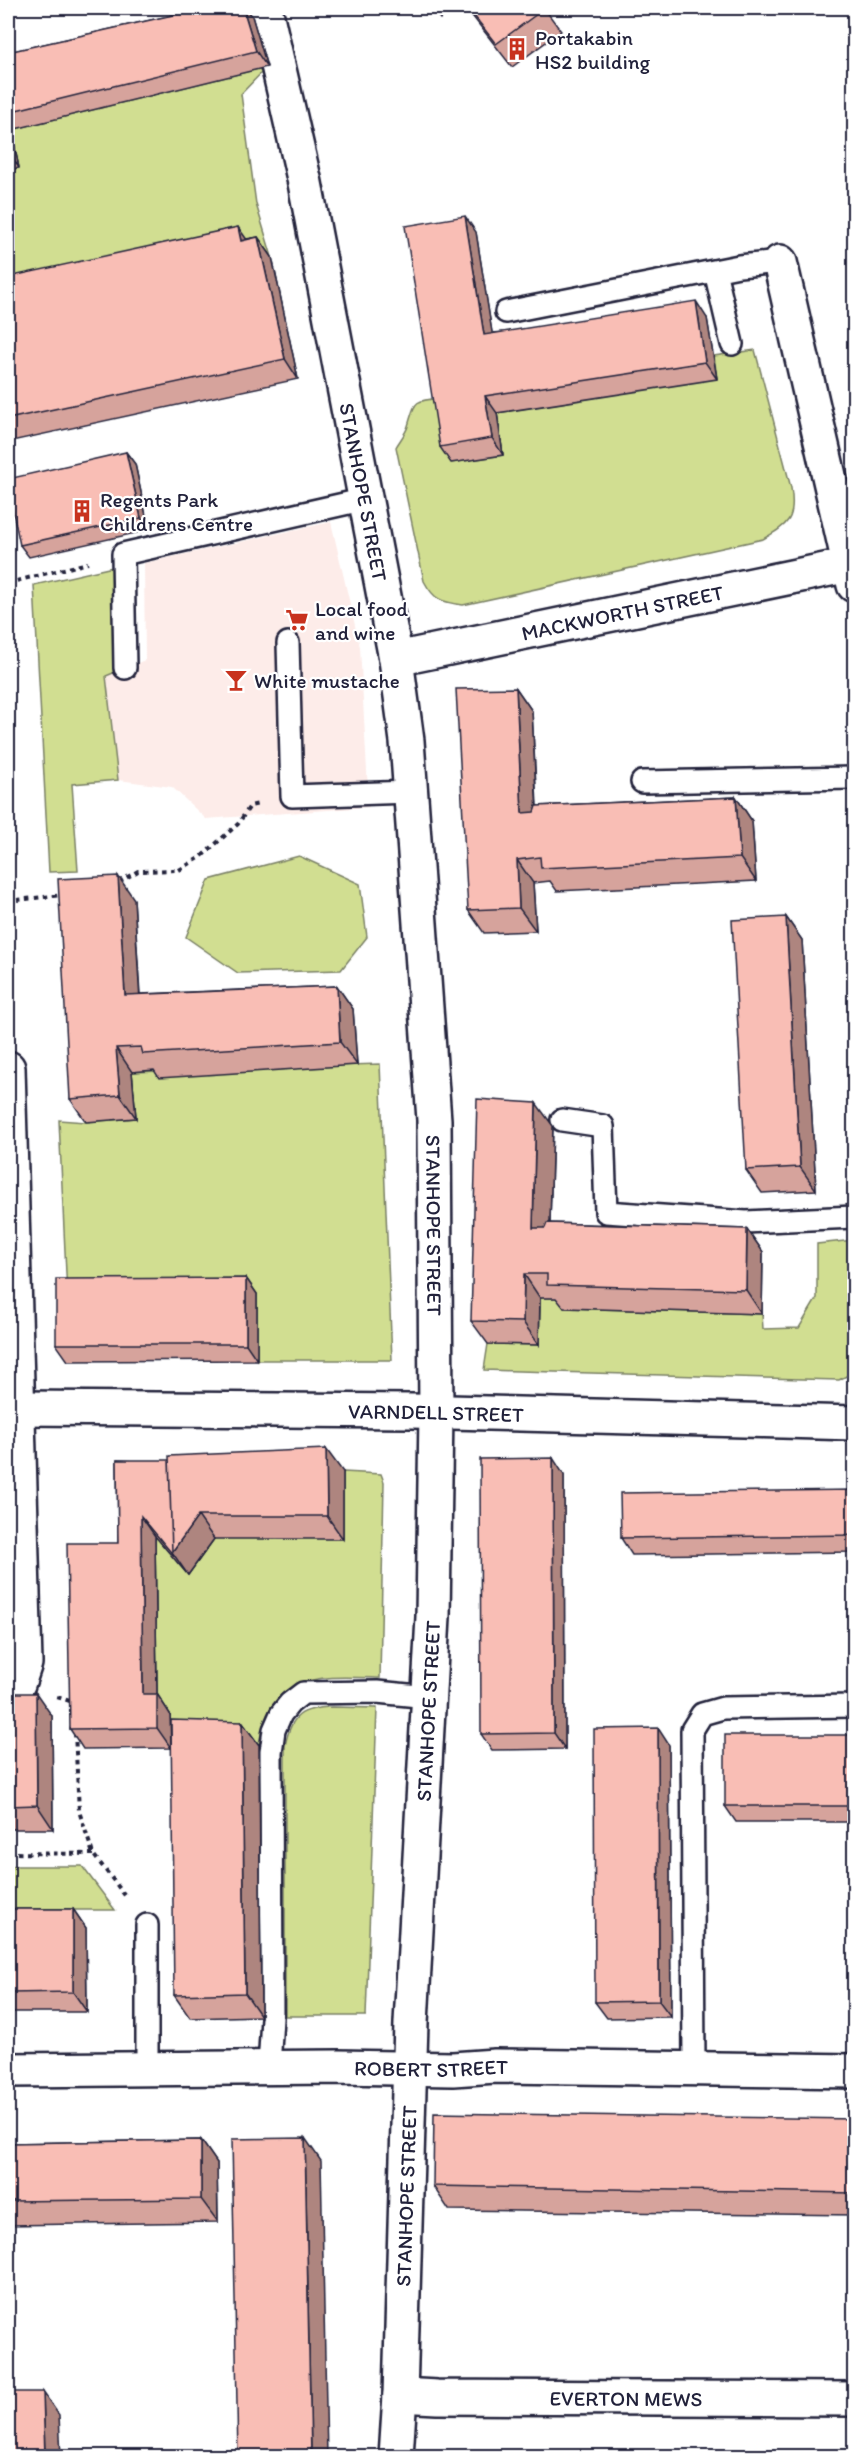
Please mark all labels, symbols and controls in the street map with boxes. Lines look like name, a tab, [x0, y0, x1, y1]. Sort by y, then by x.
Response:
place label: Portakabin HS2 building	[535, 25, 651, 74]
building icon: Portakabin HS2 building	[504, 36, 530, 62]
street label: STANHOPE STREET	[335, 401, 393, 583]
place label: Regents Park Childrens Centre	[100, 487, 253, 536]
building icon: Regents Park Childrens Centre	[69, 498, 95, 524]
street label: MACKWORTH STREET	[519, 579, 726, 645]
place label: Local food and wine	[315, 596, 409, 645]
supermarket icon: Local food and wine	[284, 607, 310, 633]
bar icon: White mustache	[223, 667, 249, 693]
place label: White mustache	[254, 668, 400, 693]
street label: STANHOPE STREET	[422, 1135, 448, 1316]
street label: VARNDELL STREET	[348, 1398, 524, 1427]
street label: STANHOPE STREET	[411, 1620, 445, 1802]
street label: ROBERT STREET	[354, 2053, 508, 2082]
street label: STANHOPE STREET	[390, 2105, 422, 2287]
street label: EVERTON MEWS	[549, 2385, 702, 2411]

